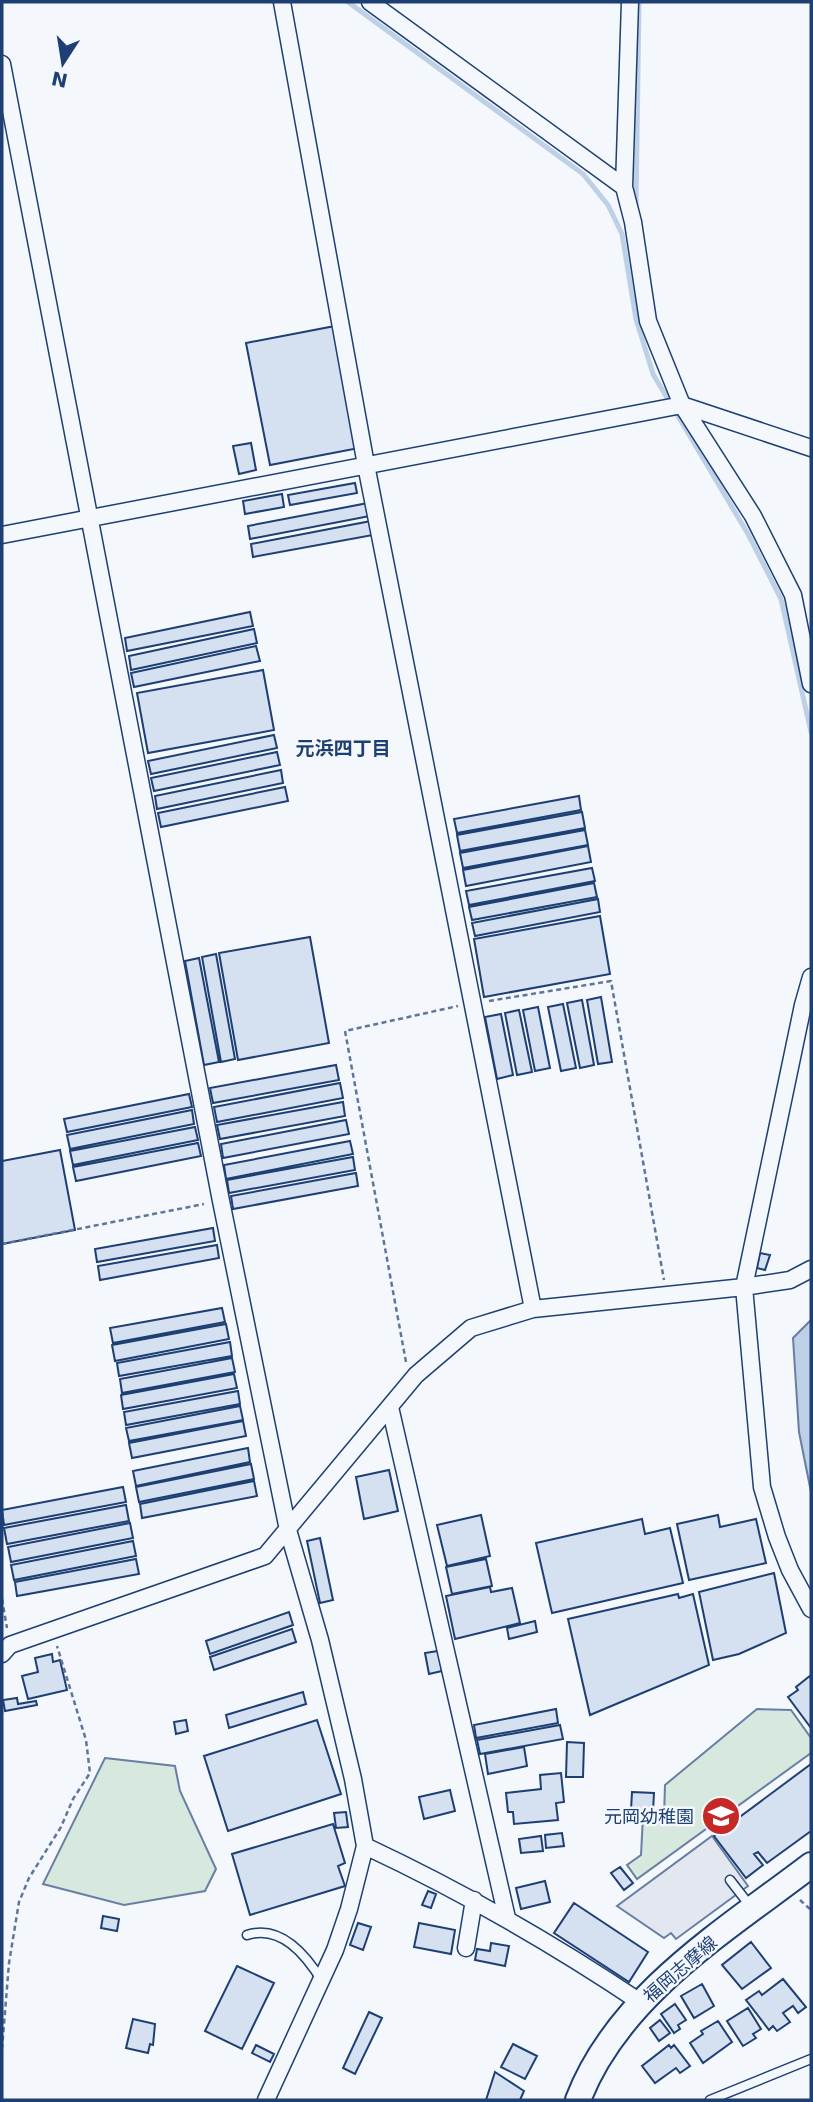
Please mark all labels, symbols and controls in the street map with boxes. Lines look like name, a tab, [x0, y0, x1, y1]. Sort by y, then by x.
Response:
north arrow	[28, 28, 98, 98]
text: N	[49, 67, 70, 92]
district label: 元浜四丁目	[295, 737, 391, 759]
school or university icon: 元岡幼稚園	[700, 1795, 742, 1837]
place label: 元岡幼稚園	[604, 1806, 694, 1827]
street label: 福岡志摩線	[639, 1932, 721, 2006]

